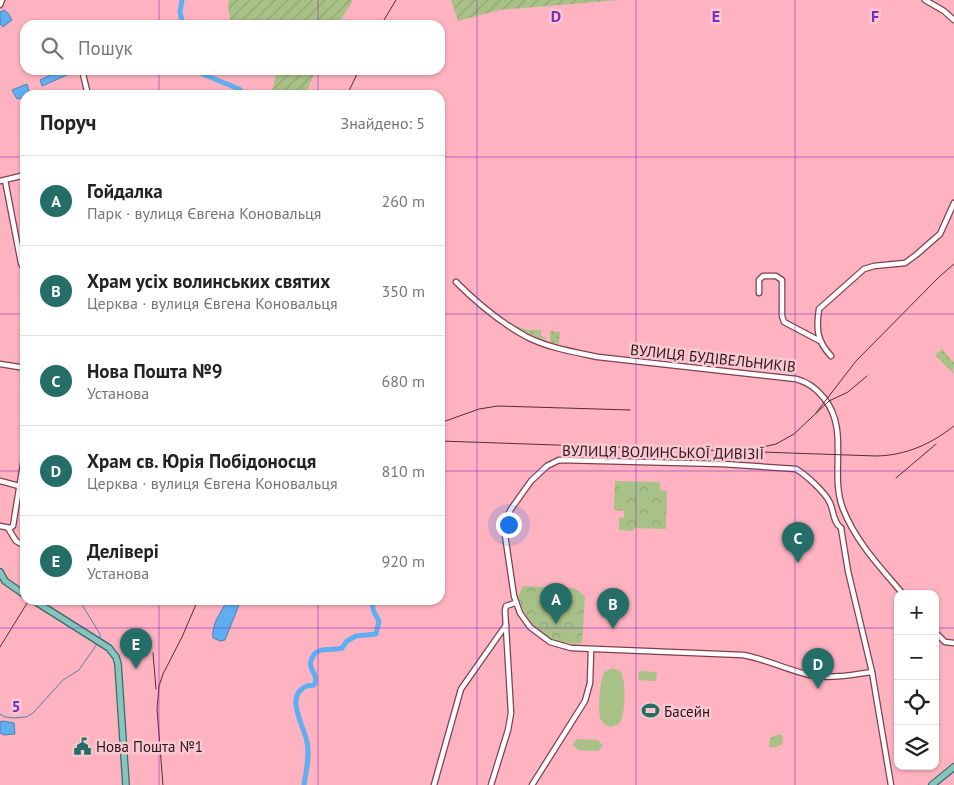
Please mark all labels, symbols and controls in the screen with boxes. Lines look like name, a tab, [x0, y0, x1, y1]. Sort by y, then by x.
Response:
text: D	[551, 6, 561, 26]
text: E	[712, 6, 720, 26]
text: F	[871, 6, 879, 26]
search box	[20, 20, 445, 75]
icon: search	[38, 34, 66, 62]
text: Пошук	[78, 36, 133, 60]
text: Поруч	[40, 109, 96, 136]
text: Знайдено: 5	[341, 113, 425, 133]
text: Гойдалка	[87, 179, 163, 203]
text: A	[51, 191, 61, 211]
text: 260 m	[382, 191, 425, 211]
text: Парк · вулиця Євгена Коновальця	[87, 203, 321, 223]
text: Храм усіх волинських святих	[87, 269, 330, 293]
text: B	[51, 281, 61, 301]
text: 350 m	[382, 281, 425, 301]
text: Церква · вулиця Євгена Коновальця	[87, 293, 338, 313]
street label: ВУЛИЦЯ БУДІВЕЛЬНИКІВ	[629, 340, 797, 376]
text: Нова Пошта №9	[87, 359, 223, 383]
text: C	[52, 371, 60, 391]
text: 680 m	[382, 371, 425, 391]
text: Установа	[87, 383, 149, 403]
street label: ВУЛИЦЯ ВОЛИНСЬКОЇ ДИВІЗІЇ	[562, 441, 764, 463]
text: Храм св. Юрія Побідоносця	[87, 449, 316, 473]
text: D	[51, 461, 61, 481]
text: 810 m	[382, 461, 425, 481]
text: Церква · вулиця Євгена Коновальця	[87, 473, 338, 493]
your location	[496, 512, 522, 538]
pin: C	[782, 522, 814, 563]
text: Делівері	[87, 539, 159, 563]
text: E	[52, 551, 60, 571]
text: 920 m	[382, 551, 425, 571]
text: Установа	[87, 563, 149, 583]
pin: A	[540, 583, 572, 624]
pin: B	[597, 588, 629, 629]
map controls	[894, 590, 939, 770]
button: +	[894, 590, 939, 635]
pin: E	[120, 628, 152, 669]
button: −	[894, 635, 939, 680]
pin: D	[802, 648, 834, 689]
button: locate	[894, 680, 939, 725]
text: 5	[11, 696, 21, 716]
sports icon: Басейн	[640, 701, 660, 721]
place label: Басейн	[664, 702, 710, 721]
button: layers	[894, 725, 939, 770]
public building icon: Нова Пошта №1	[72, 736, 92, 756]
place label: Нова Пошта №1	[96, 737, 203, 756]

